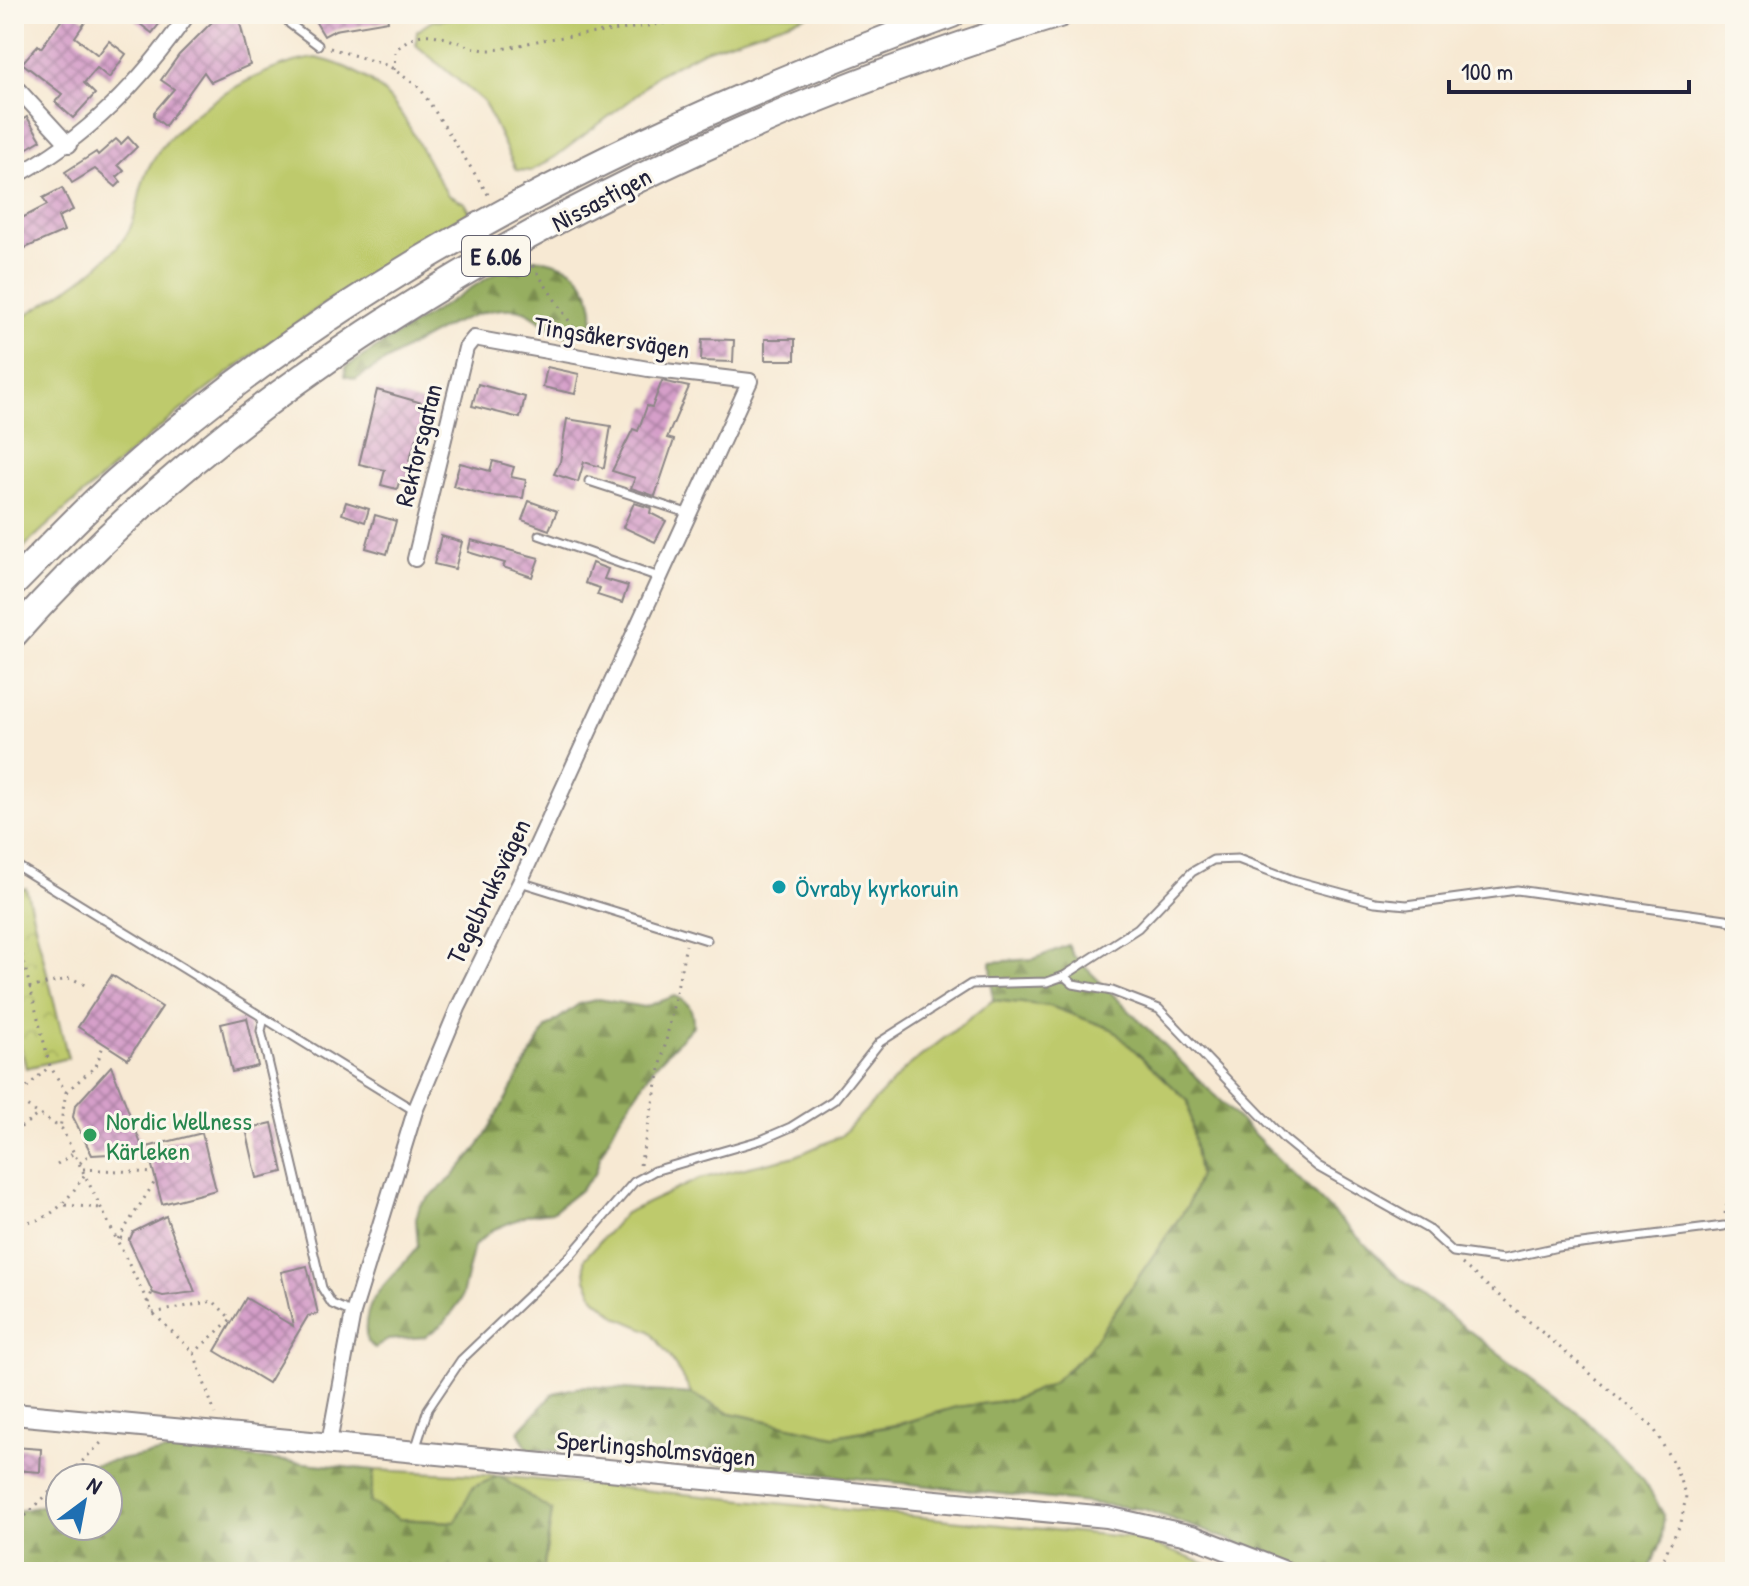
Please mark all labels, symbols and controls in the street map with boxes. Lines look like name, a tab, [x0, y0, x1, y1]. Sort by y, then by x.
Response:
scale bar	[1449, 44, 1689, 94]
text: 100 m	[1461, 55, 1513, 87]
street label: Nissastigen	[545, 158, 657, 240]
road number: E 6.06	[462, 236, 530, 276]
street label: Tingsåkersvägen	[532, 307, 692, 367]
street label: Rektorsgatan	[386, 380, 450, 510]
street label: Tegelbruksvägen	[438, 813, 538, 969]
place label: Övraby kyrkoruin	[795, 870, 959, 905]
marker: Övraby kyrkoruin	[770, 878, 788, 896]
place label: Nordic Wellness Kärleken	[106, 1103, 252, 1168]
marker: Nordic Wellness Kärleken	[81, 1126, 99, 1144]
street label: Sperlingsholmsvägen	[555, 1422, 757, 1474]
north arrow	[44, 1462, 124, 1542]
text: N	[82, 1469, 108, 1501]

